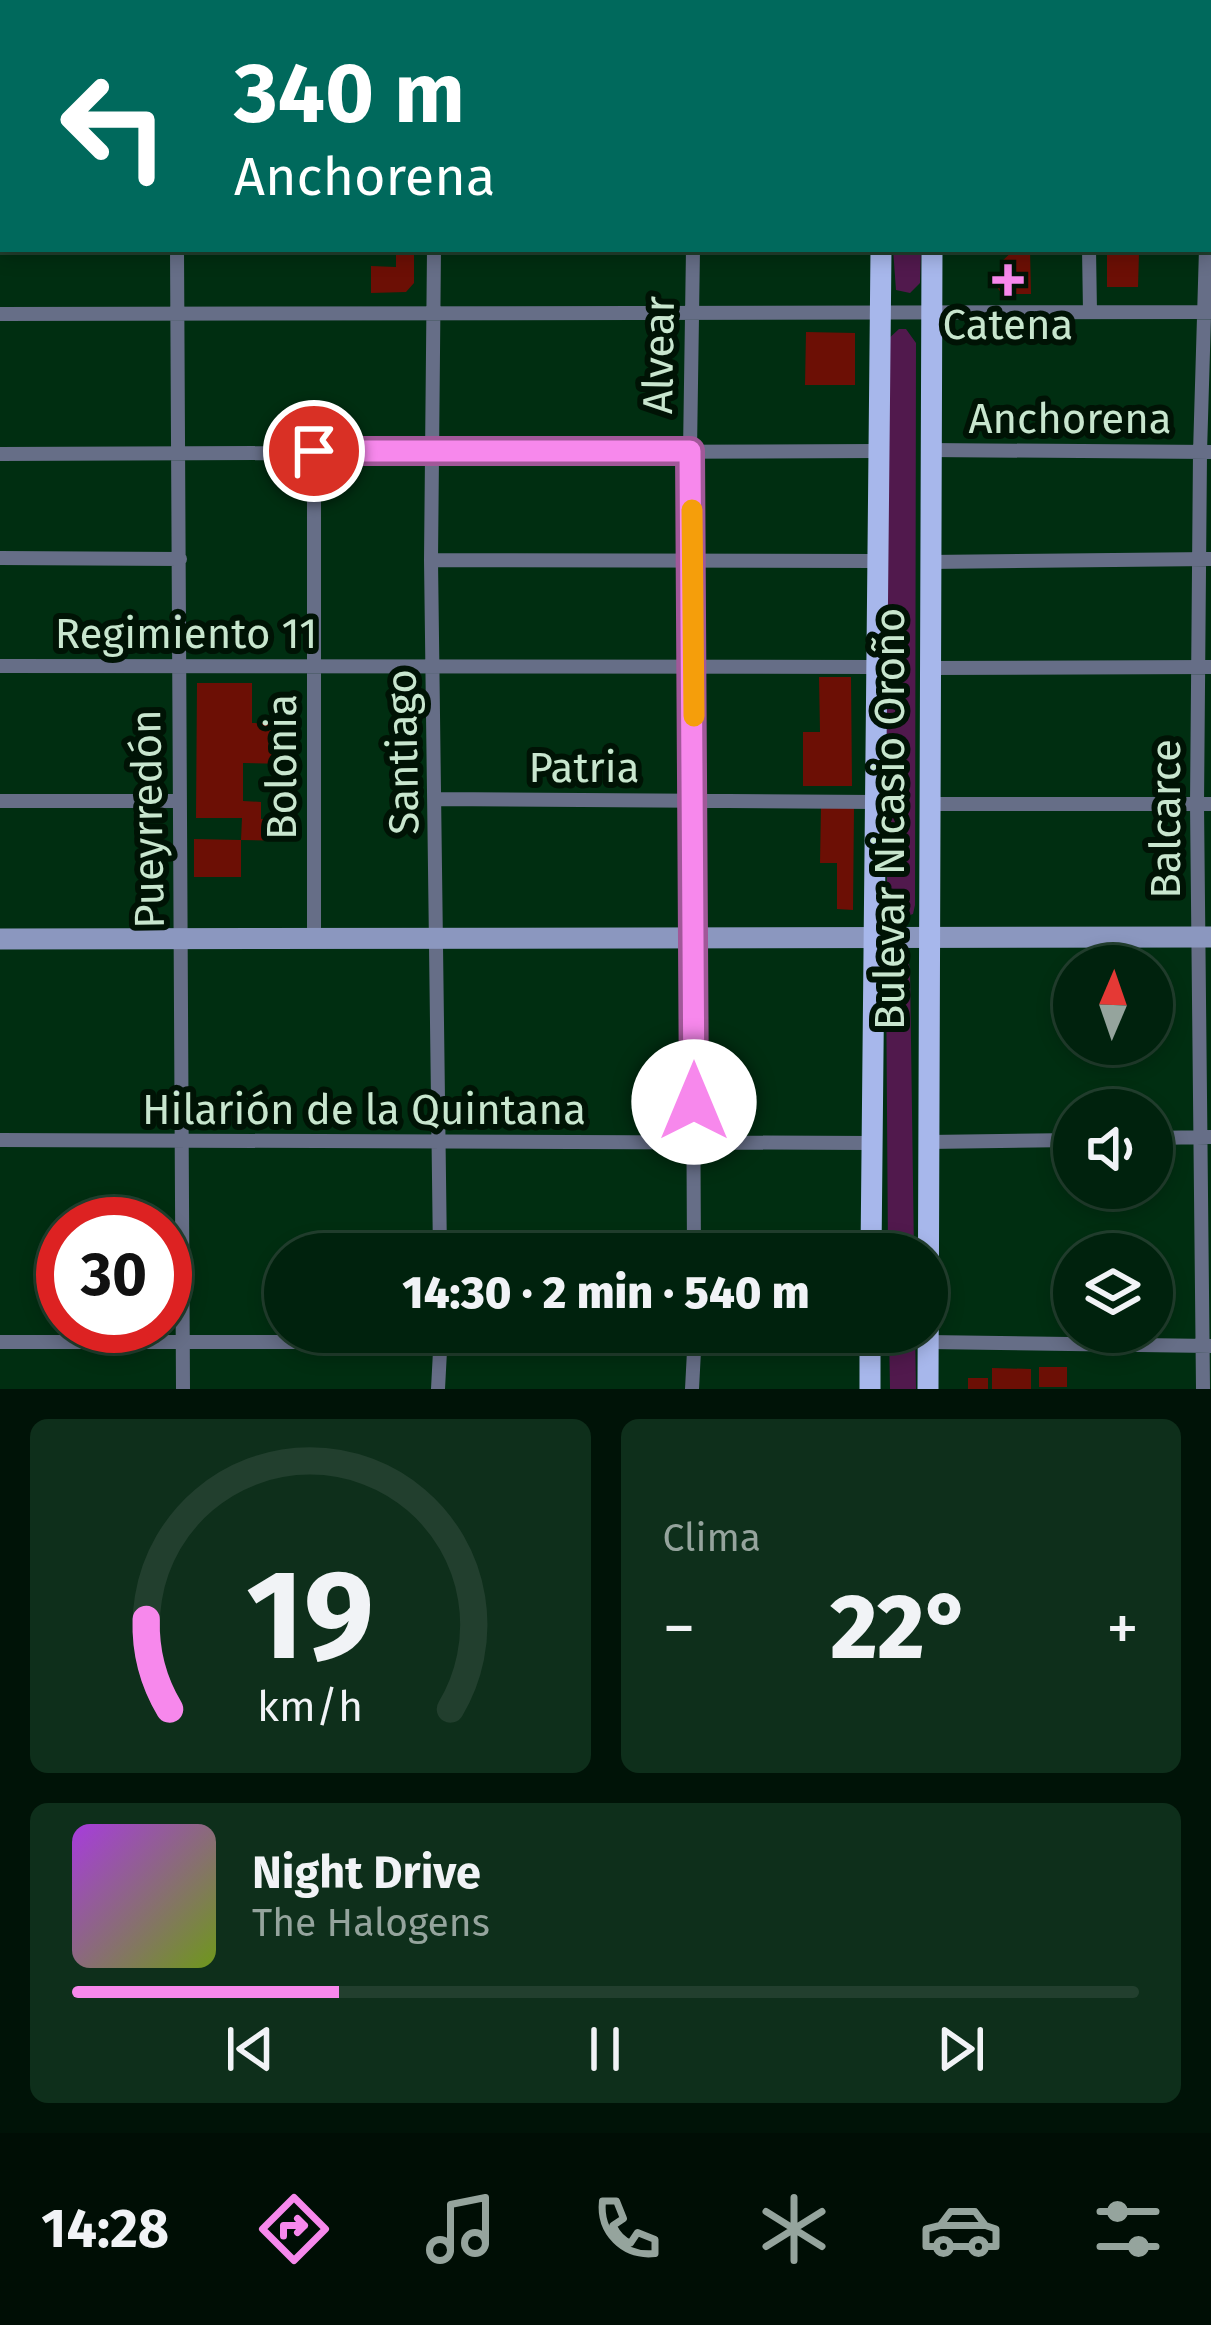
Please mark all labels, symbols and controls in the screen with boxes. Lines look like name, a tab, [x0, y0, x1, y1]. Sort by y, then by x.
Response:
text: 340 m	[234, 43, 465, 144]
icon: left	[36, 48, 192, 204]
text: Anchorena	[234, 145, 495, 209]
marker: Catena	[995, 267, 1021, 293]
street label: Alvear	[633, 296, 685, 414]
place label: Catena	[943, 300, 1073, 350]
street label: Anchorena	[968, 394, 1172, 444]
pin	[263, 400, 365, 502]
icon: arrive	[281, 418, 347, 484]
street label: Bulevar Nicasio Oroño	[865, 608, 915, 1030]
street label: Regimiento 11	[55, 609, 317, 659]
street label: Santiago	[377, 669, 429, 835]
street label: Bolonia	[257, 694, 307, 840]
street label: Pueyrredón	[121, 709, 175, 929]
street label: Balcarce	[1141, 739, 1191, 899]
street label: Patria	[528, 743, 640, 793]
north arrow	[1053, 945, 1173, 1065]
map controls	[1053, 945, 1173, 1353]
position arrow	[631, 1039, 757, 1165]
street label: Hilarión de la Quintana	[142, 1085, 586, 1135]
button: sound	[1053, 1089, 1173, 1209]
speed limit sign: 30	[36, 1197, 192, 1353]
button: layers	[1053, 1233, 1173, 1353]
text: 14:30 · 2 min · 540 m	[402, 1266, 810, 1320]
text: Clima	[663, 1515, 761, 1561]
text: 19	[246, 1541, 374, 1691]
text: 22°	[830, 1574, 971, 1682]
text: −	[663, 1589, 696, 1668]
text: +	[1106, 1589, 1139, 1668]
text: km/h	[257, 1681, 363, 1732]
text: Night Drive	[252, 1846, 481, 1900]
text: The Halogens	[252, 1900, 490, 1946]
icon: previous	[217, 2016, 283, 2082]
icon: pause	[572, 2016, 638, 2082]
icon: next	[928, 2016, 994, 2082]
icon: directions	[252, 2187, 336, 2271]
icon: music	[419, 2187, 503, 2271]
icon: phone	[585, 2187, 669, 2271]
icon: climate	[752, 2187, 836, 2271]
icon: car	[919, 2187, 1003, 2271]
icon: filters	[1086, 2187, 1170, 2271]
text: 14:28	[41, 2197, 169, 2261]

